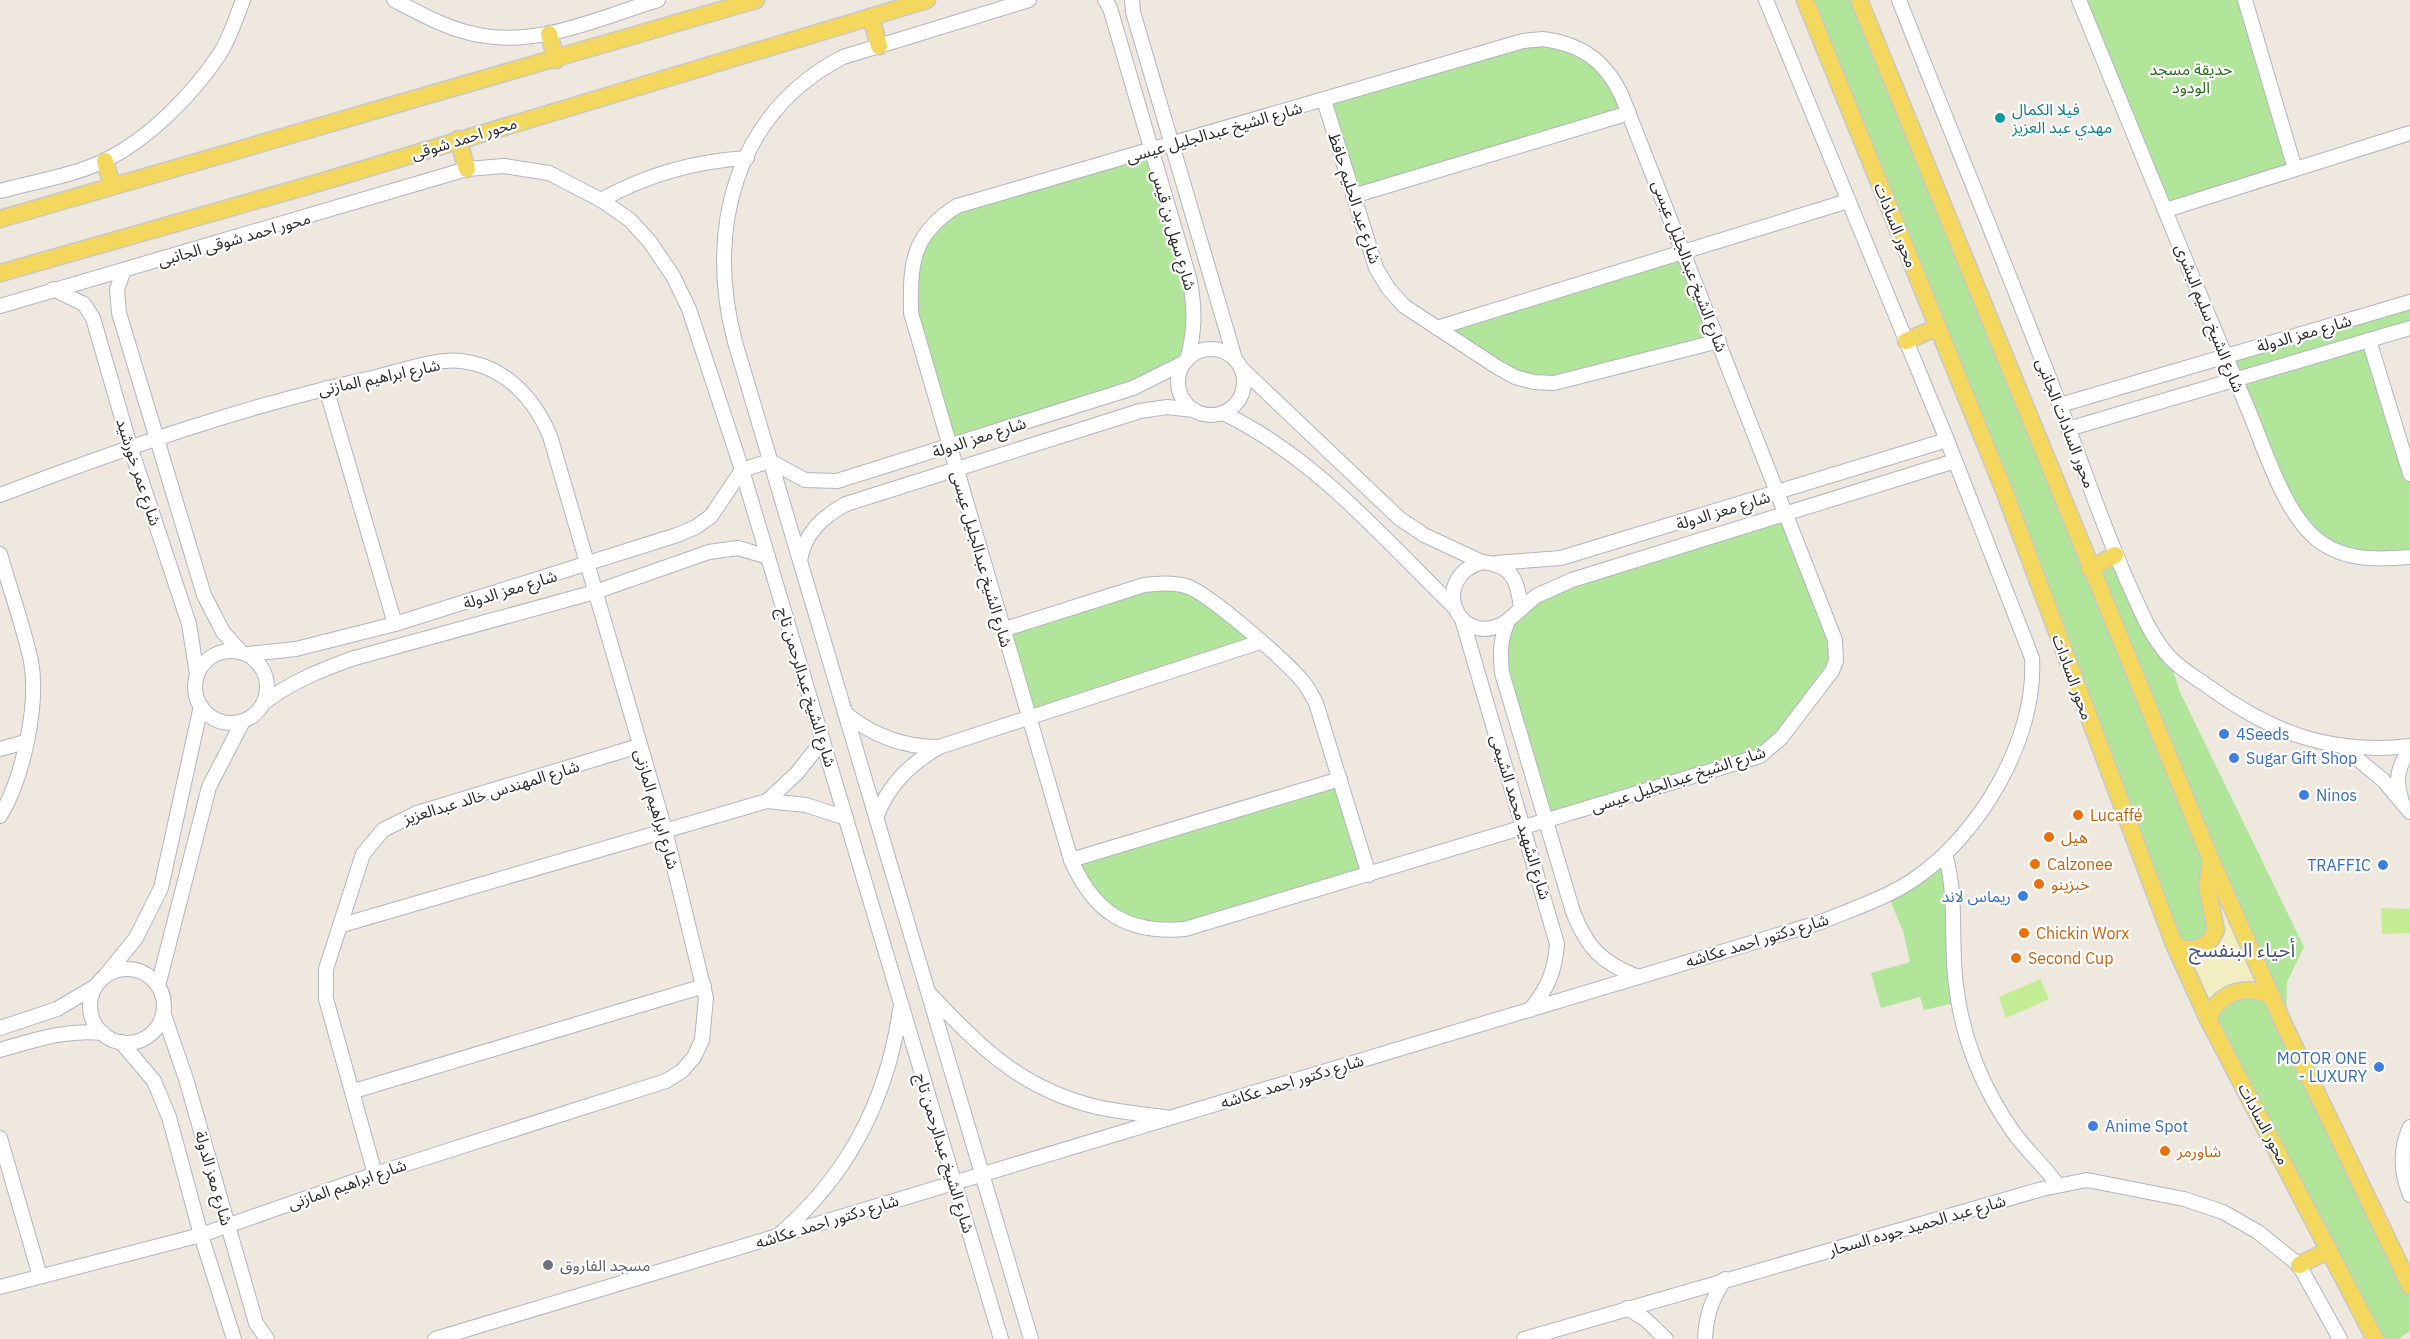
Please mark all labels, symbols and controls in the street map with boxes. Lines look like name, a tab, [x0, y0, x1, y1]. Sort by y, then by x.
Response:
park label: حديقة مسجد الودود	[2150, 59, 2232, 97]
street label: شارع الشيخ عبدالجليل عيسى	[1124, 97, 1305, 170]
place label: فيلا الكمال مهدي عبد العزيز	[2011, 99, 2112, 140]
marker: فيلا الكمال مهدي عبد العزيز	[1993, 111, 2007, 125]
street label: محور احمد شوقى	[409, 112, 519, 164]
street label: شارع عبد الحليم حافظ	[1321, 130, 1386, 267]
street label: شارع سهل بن قيس	[1144, 168, 1201, 293]
street label: شارع الشيخ عبدالجليل عيسى	[1645, 177, 1732, 356]
street label: محور السادات	[1870, 180, 1922, 270]
street label: محور احمد شوقى الجانبى	[155, 208, 313, 270]
street label: شارع الشيخ سليم البشرى	[2168, 241, 2249, 396]
street label: شارع معز الدولة	[2254, 310, 2354, 359]
street label: شارع ابراهيم المازنى	[316, 354, 442, 403]
street label: محور السادات الجانبى	[2032, 355, 2100, 491]
street label: شارع معز الدولة	[930, 412, 1029, 464]
street label: شارع عمر خورشيد	[109, 416, 166, 529]
street label: شارع الشيخ عبدالجليل عيسى	[944, 469, 1017, 650]
street label: شارع معز الدولة	[1674, 486, 1773, 537]
street label: شارع معز الدولة	[461, 565, 560, 616]
street label: شارع الشيخ عبدالرحمن تاج	[770, 605, 841, 770]
street label: محور السادات	[2048, 632, 2098, 722]
place label: 4Seeds	[2236, 724, 2290, 744]
marker: 4Seeds	[2217, 727, 2231, 741]
street label: شارع الشهيد محمد الشيمى	[1483, 732, 1556, 903]
street label: شارع الشيخ عبدالجليل عيسى	[1588, 741, 1769, 820]
street label: شارع ابراهيم المازنى	[627, 747, 684, 872]
place label: Sugar Gift Shop	[2246, 748, 2357, 768]
marker: Sugar Gift Shop	[2227, 751, 2241, 765]
street label: شارع المهندس خالد عبدالعزيز	[399, 756, 582, 832]
place label: Ninos	[2316, 785, 2357, 805]
marker: Ninos	[2297, 788, 2311, 802]
place label: Lucaffé	[2090, 805, 2143, 825]
marker: Lucaffé	[2071, 808, 2085, 822]
place label: هيل	[2061, 827, 2088, 847]
marker: هيل	[2042, 830, 2056, 844]
place label: Calzonee	[2047, 854, 2113, 874]
place label: TRAFFIC	[2307, 855, 2371, 875]
marker: Calzonee	[2028, 857, 2042, 871]
marker: TRAFFIC	[2376, 858, 2390, 872]
place label: خبزينو	[2051, 874, 2090, 894]
marker: خبزينو	[2032, 877, 2046, 891]
place label: ريماس لاند	[1942, 886, 2011, 906]
marker: ريماس لاند	[2016, 889, 2030, 903]
street label: شارع دكتور احمد عكاشه	[1683, 909, 1832, 974]
place label: Chickin Worx	[2036, 923, 2129, 943]
marker: Chickin Worx	[2017, 926, 2031, 940]
district label: أحياء البنفسج	[2189, 936, 2295, 965]
place label: Second Cup	[2028, 948, 2113, 968]
marker: Second Cup	[2009, 951, 2023, 965]
place label: MOTOR ONE - LUXURY	[2277, 1048, 2368, 1086]
street label: شارع دكتور احمد عكاشه	[1218, 1050, 1367, 1115]
marker: MOTOR ONE - LUXURY	[2372, 1060, 2386, 1074]
street label: شارع الشيخ عبدالرحمن تاج	[908, 1071, 979, 1236]
street label: محور السادات	[2234, 1080, 2294, 1168]
place label: Anime Spot	[2105, 1116, 2188, 1136]
marker: Anime Spot	[2086, 1119, 2100, 1133]
street label: شارع معز الدولة	[188, 1128, 237, 1228]
place label: شاورمر	[2176, 1141, 2221, 1161]
marker: شاورمر	[2158, 1144, 2172, 1158]
street label: شارع ابراهيم المازنى	[285, 1154, 410, 1216]
street label: شارع دكتور احمد عكاشه	[753, 1190, 902, 1255]
street label: شارع عبد الحميد جوده السحار	[1825, 1190, 2009, 1263]
place label: مسجد الفاروق	[560, 1255, 650, 1275]
marker: مسجد الفاروق	[541, 1258, 555, 1272]

